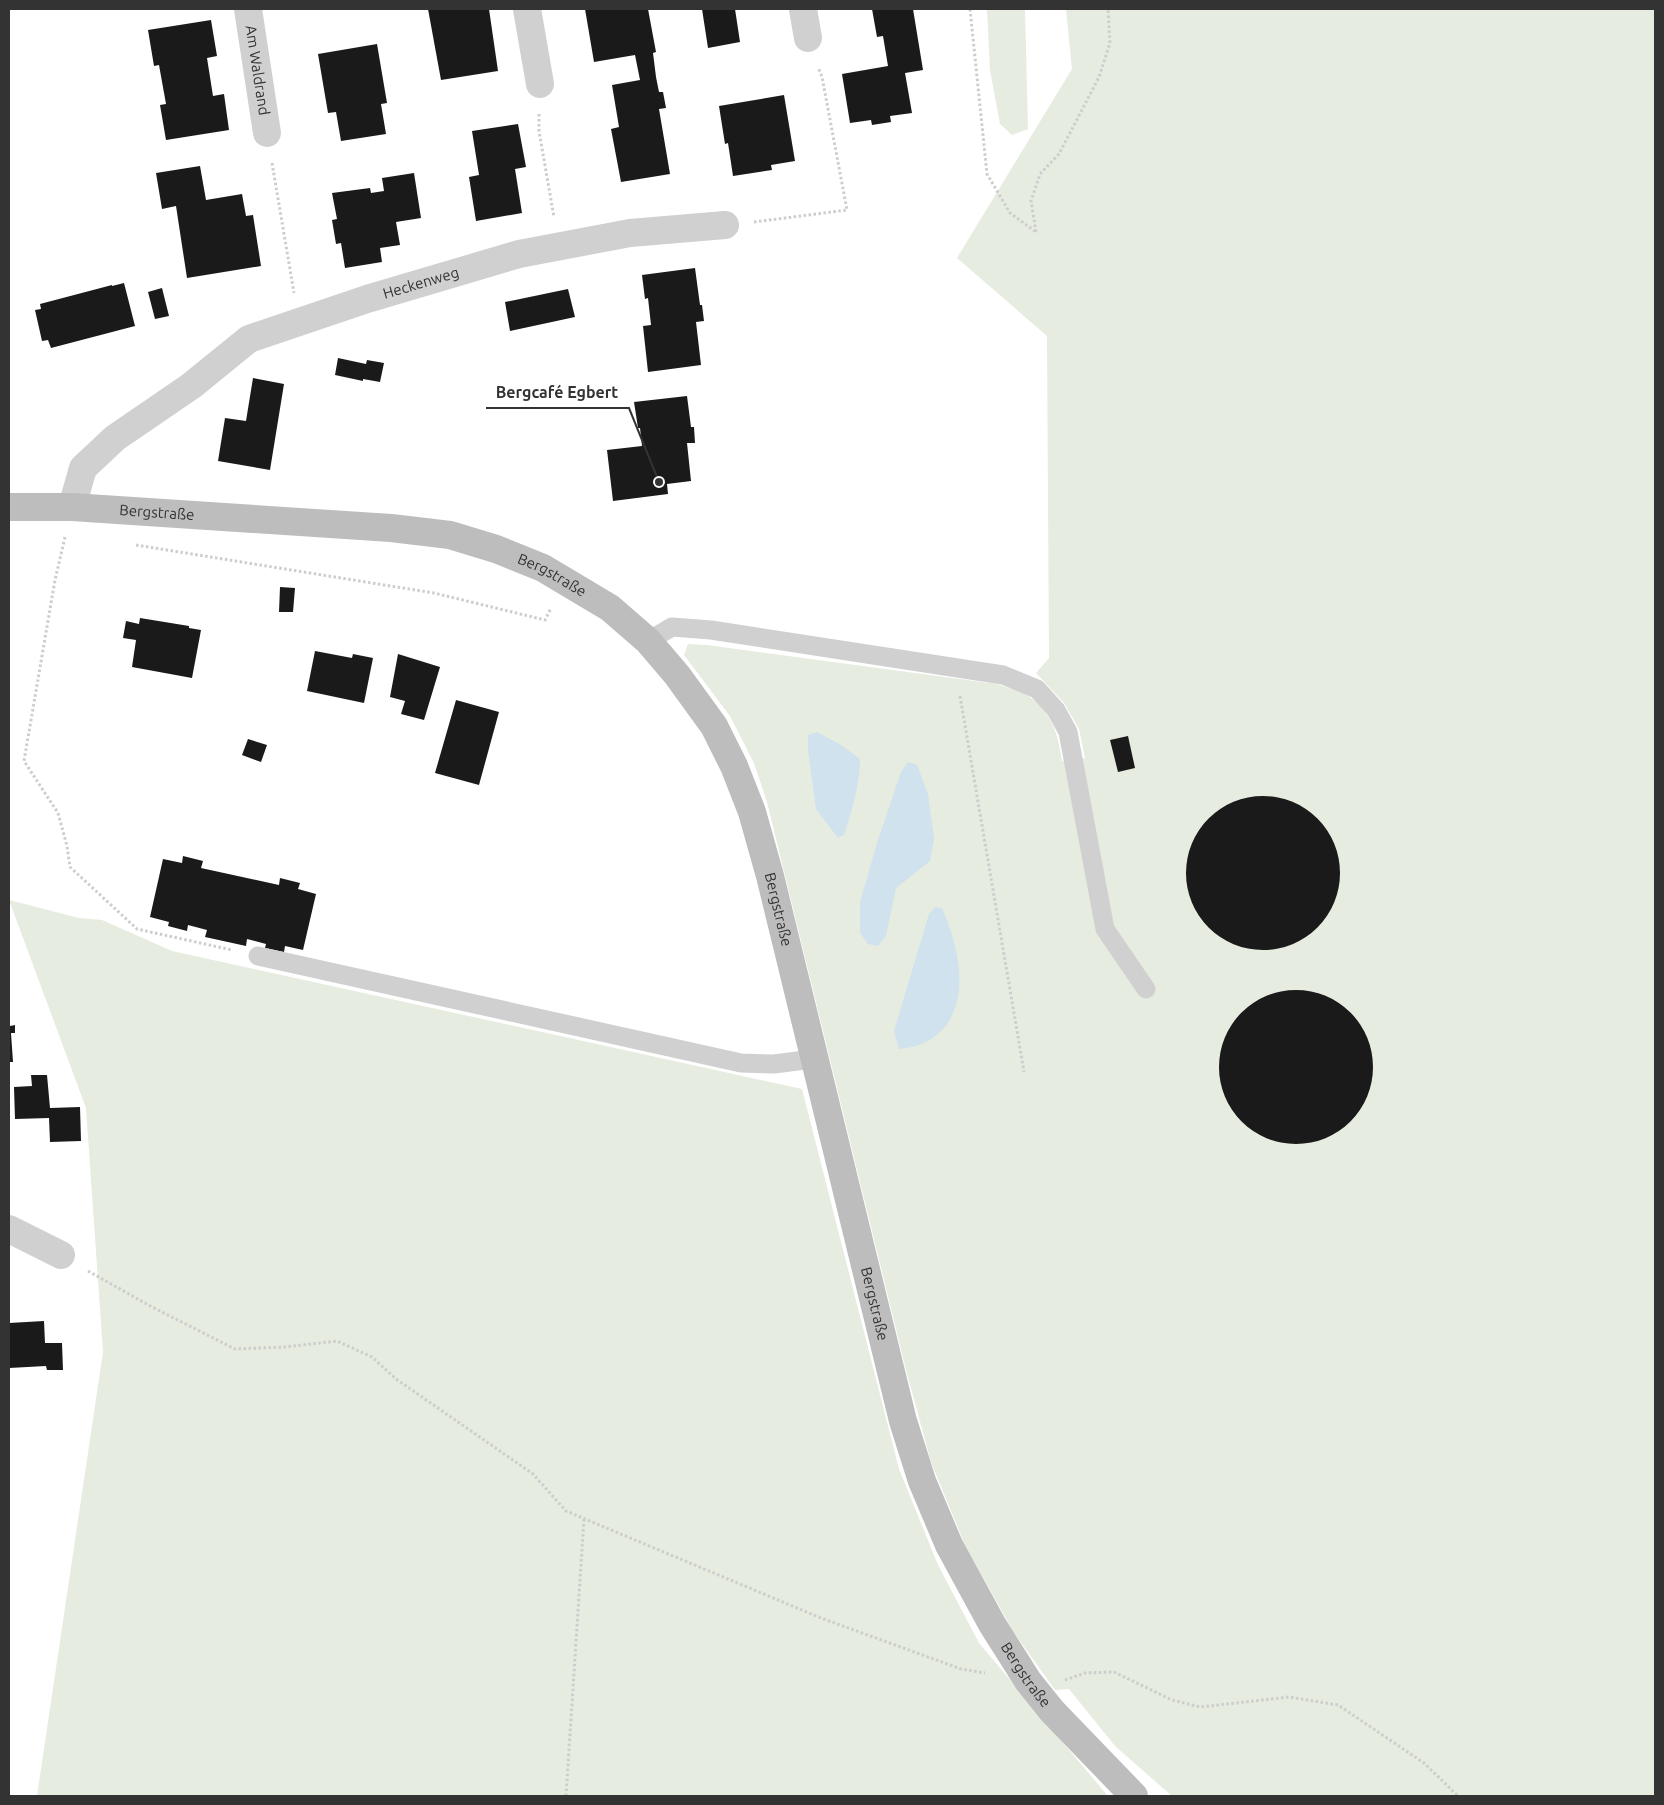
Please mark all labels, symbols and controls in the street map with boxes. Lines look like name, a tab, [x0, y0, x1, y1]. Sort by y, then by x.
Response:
street label: Am Waldrand	[243, 24, 273, 116]
street label: Heckenweg	[381, 263, 461, 302]
callout: Bergcafé Egbert	[486, 377, 629, 408]
text: Bergcafé Egbert	[496, 383, 618, 401]
street label: Bergstraße	[119, 501, 195, 523]
street label: Bergstraße	[515, 550, 589, 600]
street label: Bergstraße	[761, 871, 796, 948]
street label: Bergstraße	[858, 1265, 892, 1342]
street label: Bergstraße	[998, 1639, 1055, 1710]

